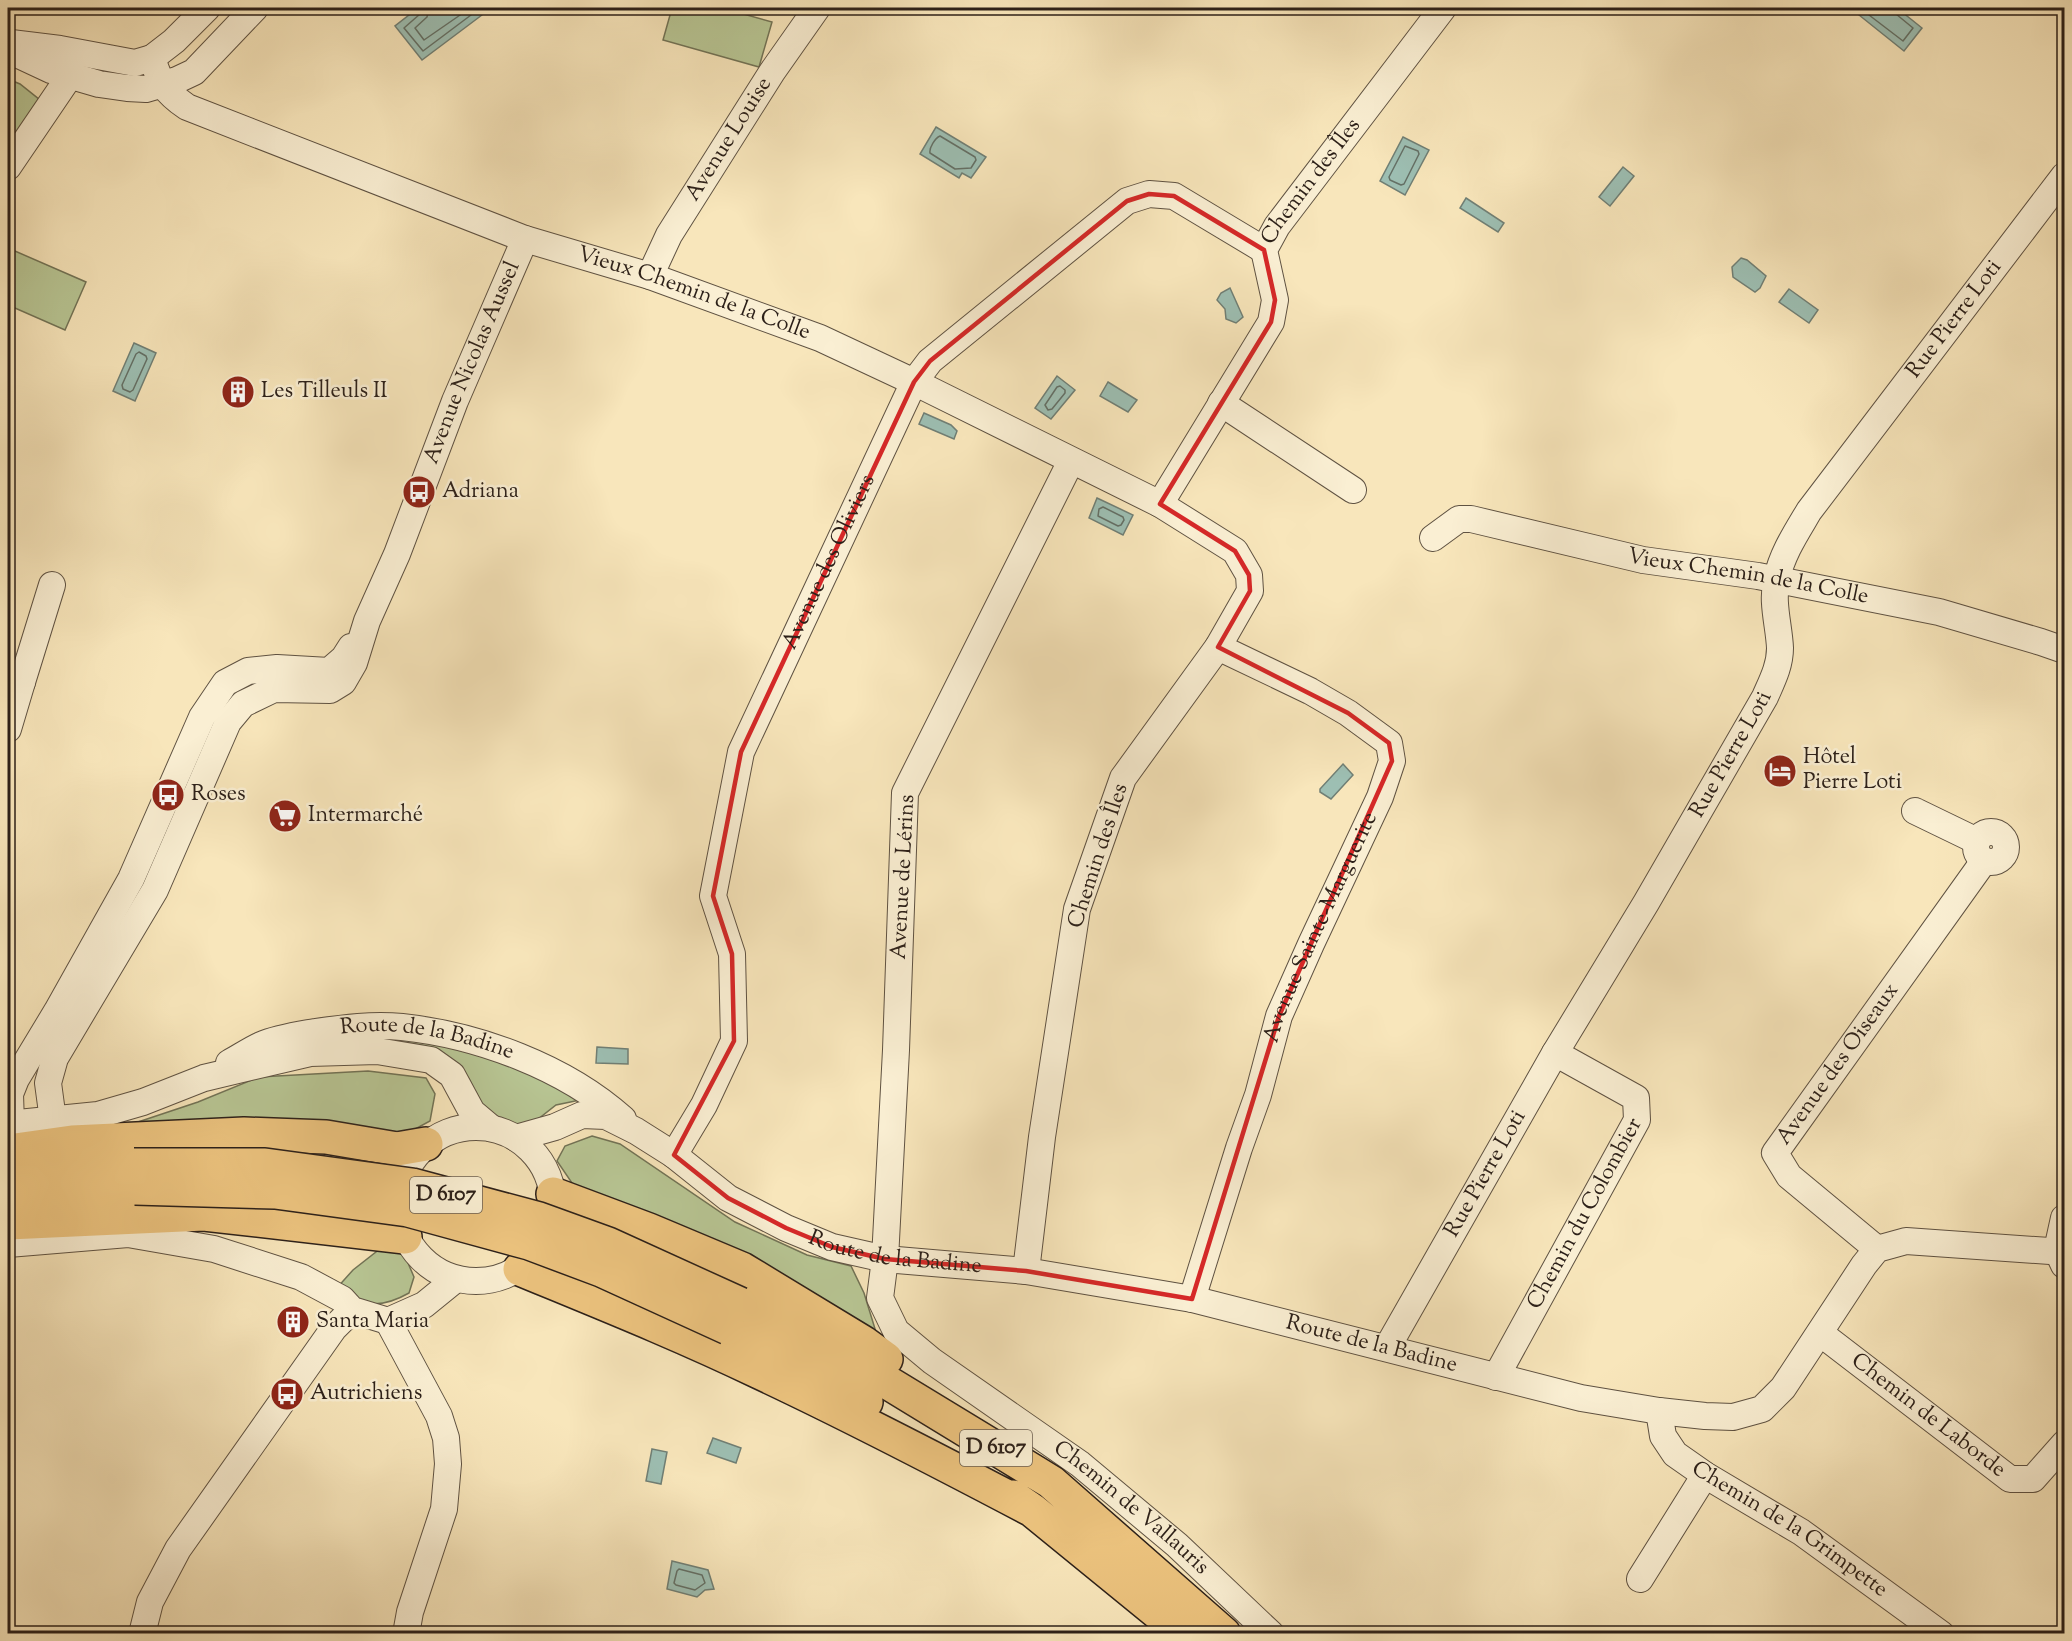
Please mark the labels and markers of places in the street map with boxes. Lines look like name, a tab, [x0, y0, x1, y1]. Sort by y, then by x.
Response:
building icon: Les Tilleuls II	[220, 374, 256, 410]
place label: Les Tilleuls II	[261, 376, 387, 408]
bus stop icon: Adriana	[401, 474, 437, 510]
place label: Adriana	[442, 476, 519, 508]
place label: Hôtel Pierre Loti	[1803, 742, 1902, 799]
hotel icon: Hôtel Pierre Loti	[1762, 753, 1798, 789]
bus stop icon: Roses	[150, 777, 186, 813]
place label: Roses	[191, 779, 246, 811]
supermarket icon: Intermarché	[267, 798, 303, 834]
place label: Intermarché	[308, 800, 423, 832]
building icon: Santa Maria	[275, 1304, 311, 1340]
place label: Santa Maria	[316, 1306, 429, 1338]
bus stop icon: Autrichiens	[269, 1376, 305, 1412]
place label: Autrichiens	[310, 1378, 423, 1410]

